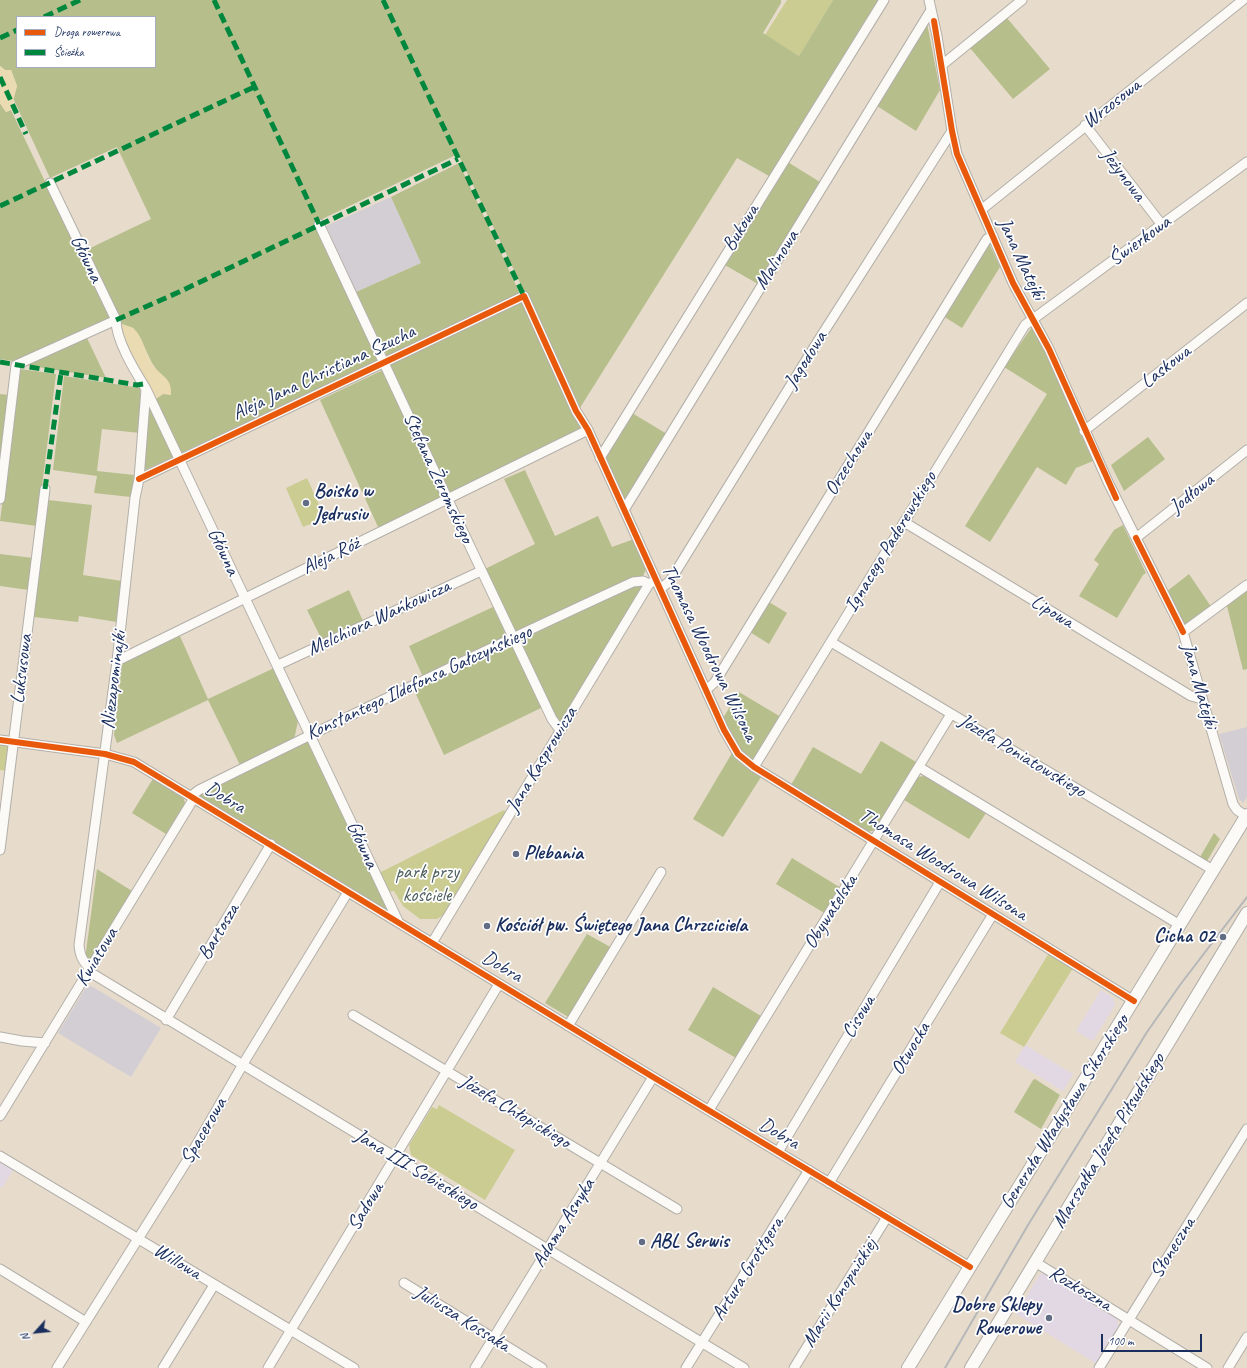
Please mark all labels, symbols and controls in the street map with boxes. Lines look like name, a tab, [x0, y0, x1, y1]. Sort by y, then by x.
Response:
legend	[16, 16, 156, 68]
text: Droga rowerowa	[54, 24, 120, 40]
text: Ścieżka	[54, 44, 84, 60]
street label: Wrzosowa	[1078, 74, 1146, 134]
street label: Jeżynowa	[1095, 144, 1151, 206]
street label: Bukowa	[717, 200, 765, 256]
street label: Świerkowa	[1104, 210, 1176, 272]
street label: Jana Matejki	[992, 214, 1050, 304]
street label: Malinowa	[749, 226, 805, 294]
street label: Główna	[64, 232, 108, 286]
street label: Aleja Jana Christiana Szucha	[229, 320, 419, 426]
street label: Jagodowa	[779, 327, 833, 393]
street label: Laskowa	[1136, 340, 1196, 394]
street label: Stefana Żeromskiego	[397, 409, 479, 547]
street label: Orzechowa	[820, 426, 878, 500]
street label: Ignacego Paderewskiego	[840, 467, 942, 617]
street label: Jodłowa	[1165, 469, 1219, 519]
place label: Boisko w Jędrusiu	[314, 480, 373, 527]
marker: Boisko w Jędrusiu	[301, 498, 311, 508]
street label: Główna	[202, 525, 244, 579]
street label: Aleja Róż	[298, 532, 364, 580]
street label: Thomasa Woodrowa Wilsona	[656, 561, 762, 745]
street label: Melchiora Wańkowicza	[304, 574, 454, 662]
street label: Lipowa	[1026, 590, 1078, 634]
street label: Konstantego Ildefonsa Gałczyńskiego	[302, 620, 536, 746]
street label: Niezapominajki	[96, 629, 132, 731]
street label: Luksusowa	[6, 633, 38, 705]
street label: Jana Matejki	[1175, 640, 1223, 732]
street label: Jana Kasprowicza	[501, 703, 583, 817]
street label: Józefa Poniatowskiego	[954, 709, 1090, 803]
street label: Dobra	[201, 777, 249, 819]
street label: Thomasa Woodrowa Wilsona	[854, 803, 1032, 927]
street label: Główna	[341, 818, 383, 872]
place label: Plebania	[524, 842, 583, 866]
marker: Plebania	[511, 849, 521, 859]
park label: park przy kościele	[395, 861, 459, 908]
street label: Obywatelska	[799, 870, 863, 954]
street label: Bartosza	[193, 900, 245, 964]
place label: Kościół pw. Świętego Jana Chrzciciela	[495, 914, 747, 938]
marker: Kościół pw. Świętego Jana Chrzciciela	[482, 921, 492, 931]
street label: Kwiatowa	[70, 923, 124, 991]
place label: Cicha 02	[1154, 925, 1215, 949]
marker: Cicha 02	[1218, 932, 1228, 942]
street label: Dobra	[478, 946, 526, 988]
street label: Cisowa	[837, 991, 881, 1043]
street label: Generała Władysława Sikorskiego	[995, 1010, 1135, 1214]
street label: Otwocka	[886, 1018, 936, 1080]
street label: Marszałka Józefa Piłsudskiego	[1047, 1049, 1171, 1233]
street label: Józefa Chłopickiego	[455, 1070, 575, 1154]
street label: Spacerowa	[175, 1093, 233, 1169]
street label: Dobra	[755, 1113, 803, 1155]
street label: Jana III Sobieskiego	[350, 1124, 482, 1216]
street label: Adama Asnyka	[527, 1174, 601, 1272]
street label: Sadowa	[342, 1179, 390, 1235]
street label: Artura Grottgera	[707, 1213, 789, 1325]
street label: Słoneczna	[1145, 1213, 1201, 1283]
place label: ABL Serwis	[650, 1230, 729, 1254]
street label: Marii Konopnickiej	[797, 1234, 883, 1352]
marker: ABL Serwis	[637, 1237, 647, 1247]
street label: Willowa	[149, 1239, 205, 1285]
street label: Rozkoszna	[1044, 1261, 1116, 1317]
street label: Juliusza Kossaka	[410, 1280, 514, 1358]
place label: Dobre Sklepy Rowerowe	[952, 1294, 1041, 1341]
north arrow	[16, 1312, 56, 1352]
marker: Dobre Sklepy Rowerowe	[1044, 1313, 1054, 1323]
scale bar	[1103, 1326, 1204, 1352]
text: N	[18, 1331, 33, 1344]
text: 100 m	[1108, 1333, 1134, 1349]

